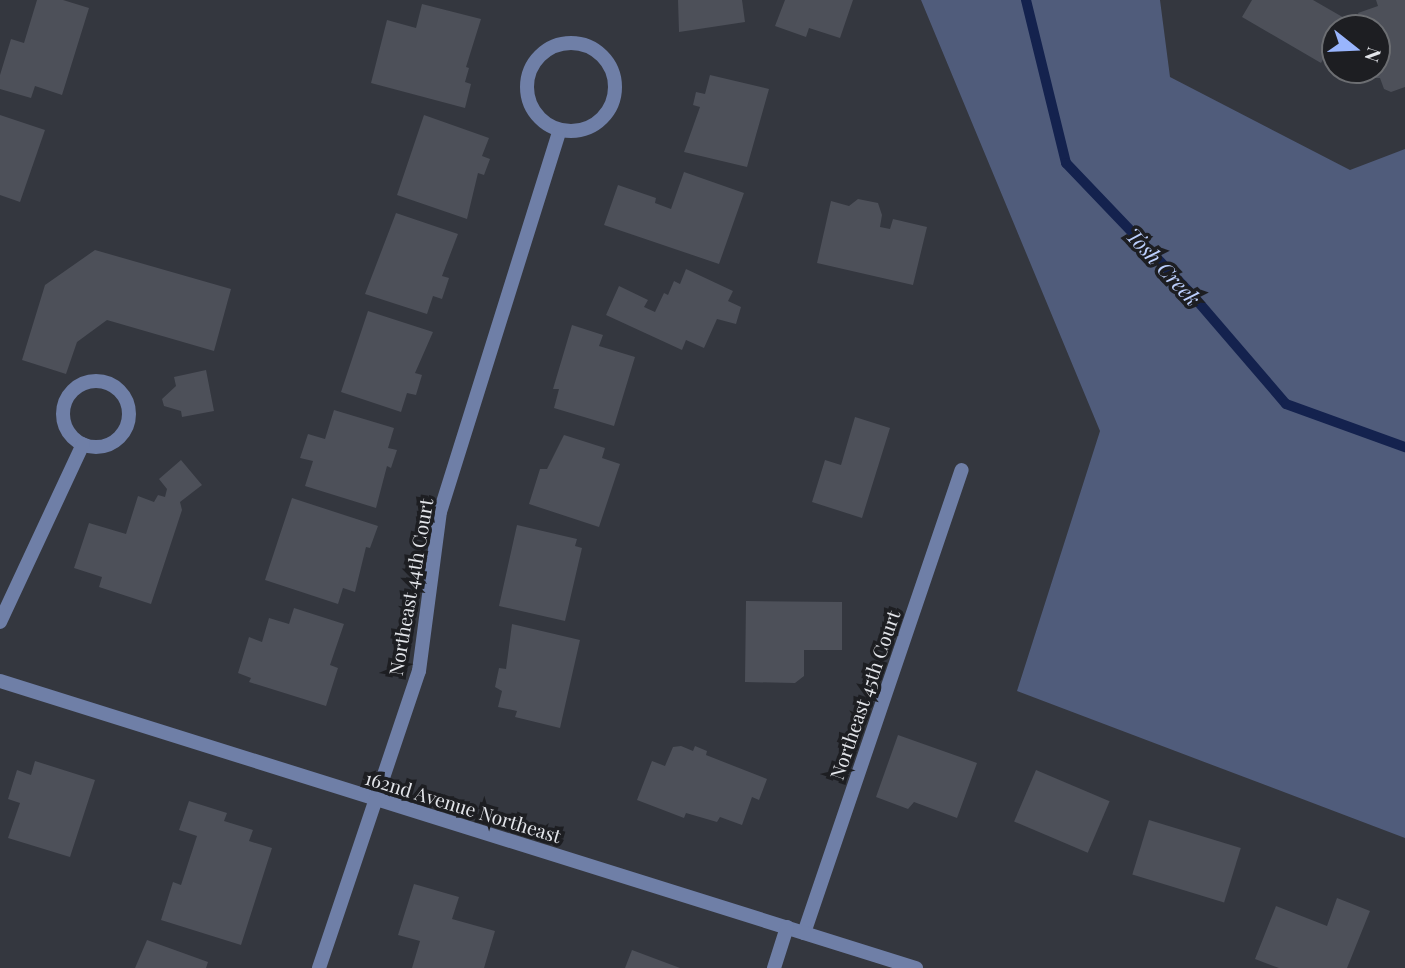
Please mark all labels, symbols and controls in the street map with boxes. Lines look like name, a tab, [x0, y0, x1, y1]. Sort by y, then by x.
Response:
north arrow	[1321, 14, 1391, 84]
text: N	[1360, 44, 1389, 65]
water label: Tosh Creek	[1122, 222, 1206, 310]
street label: Northeast 44th Court	[384, 496, 438, 678]
street label: Northeast 45th Court	[825, 607, 905, 783]
street label: 162nd Avenue Northeast	[362, 766, 564, 848]

